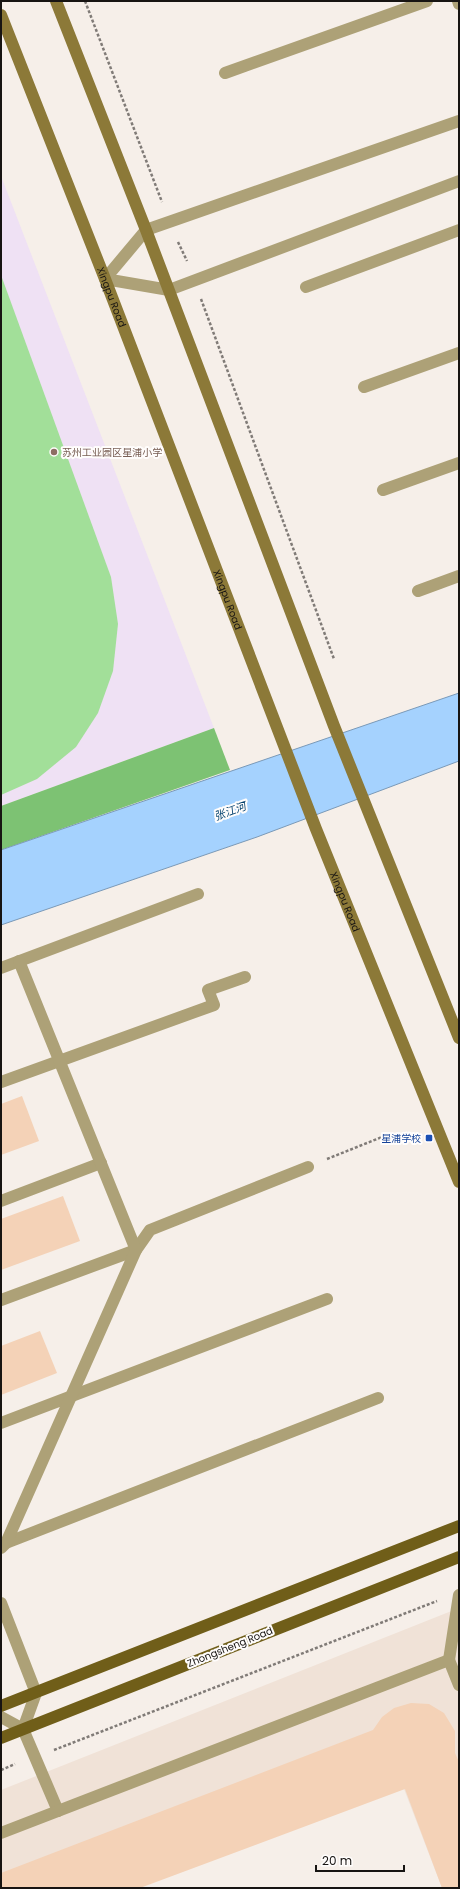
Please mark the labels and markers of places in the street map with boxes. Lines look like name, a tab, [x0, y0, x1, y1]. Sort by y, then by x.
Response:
place label: 苏州工业园区星浦小学	[62, 445, 162, 460]
marker: 苏州工业园区星浦小学	[49, 447, 59, 457]
place label: 星浦学校	[381, 1131, 421, 1146]
marker: 星浦学校	[424, 1133, 434, 1143]

